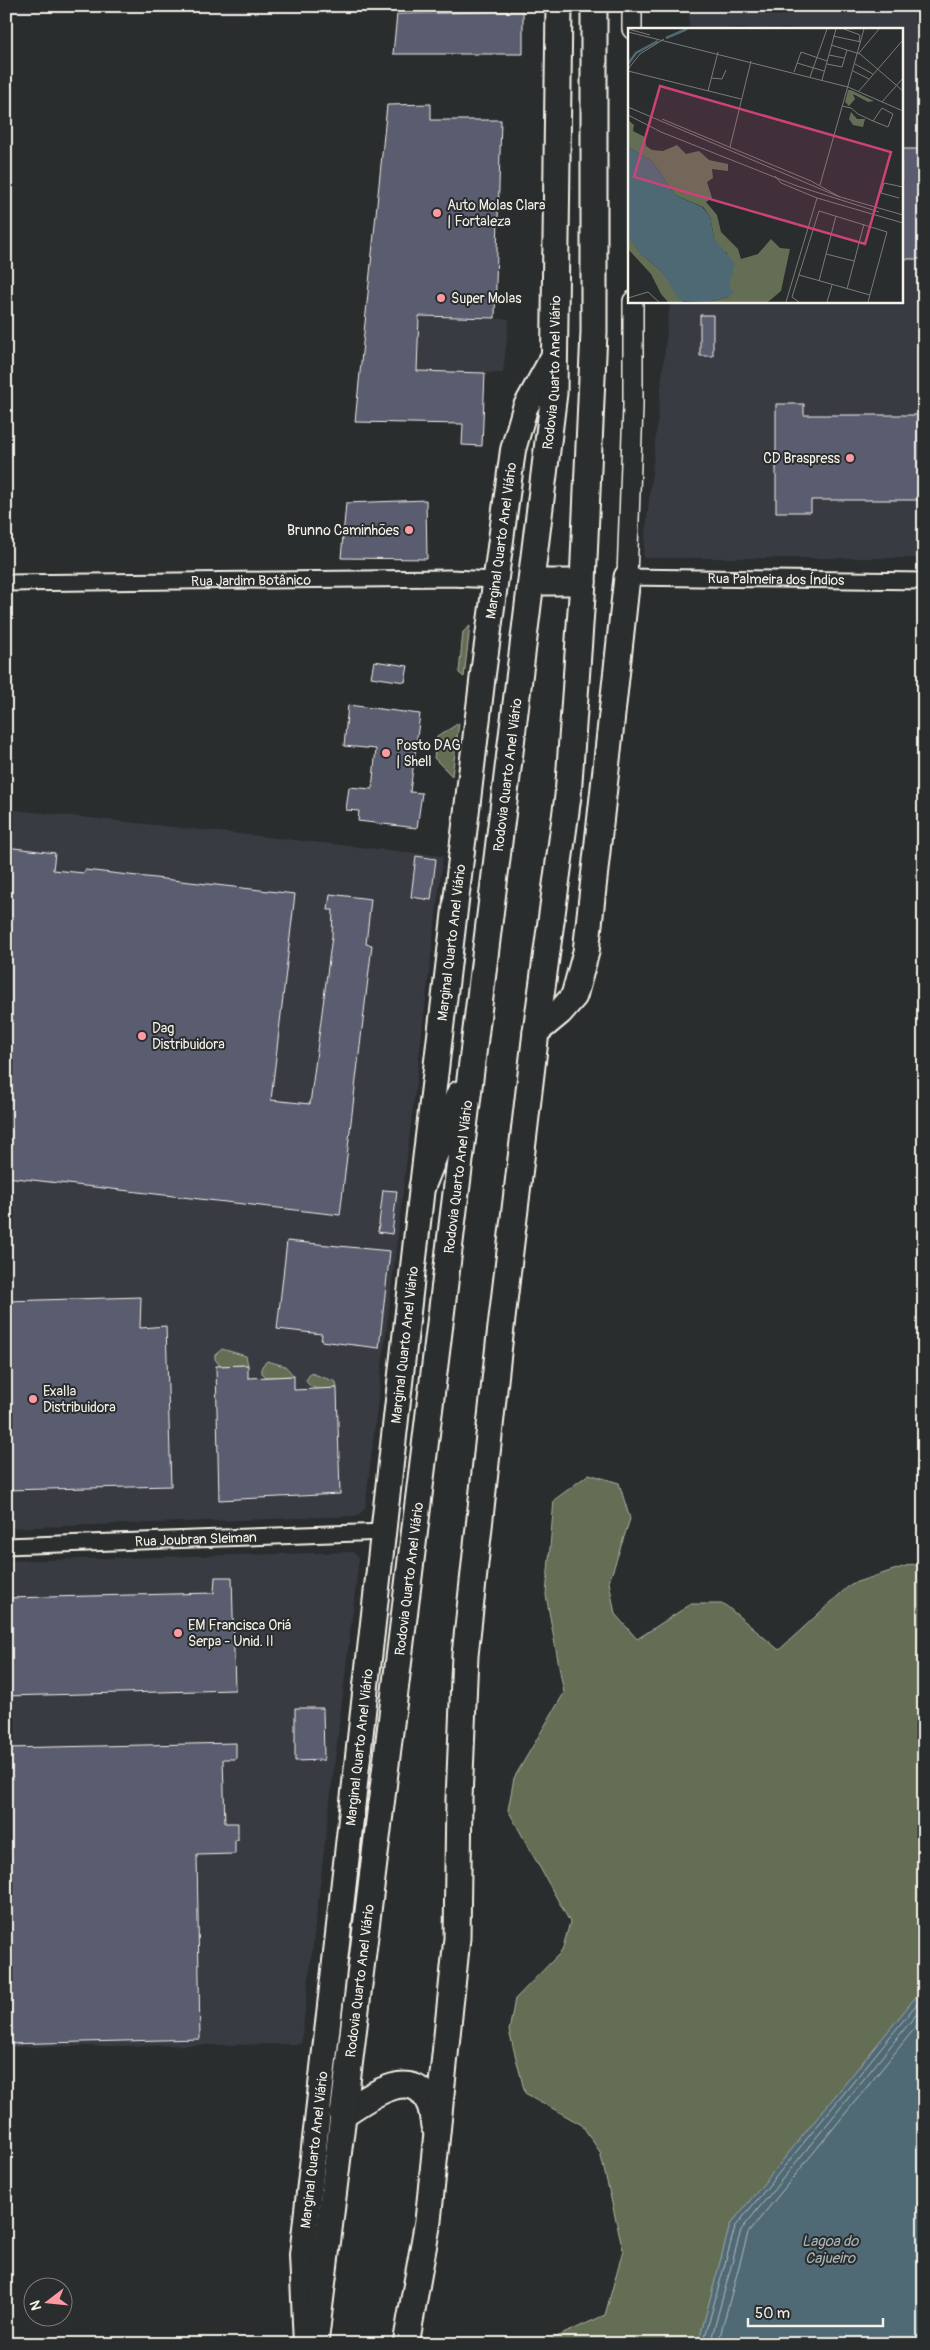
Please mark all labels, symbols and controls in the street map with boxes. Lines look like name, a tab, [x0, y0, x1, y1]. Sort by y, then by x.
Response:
inset map	[628, 28, 902, 302]
place label: Auto Molas Clara | Fortaleza	[447, 197, 546, 230]
marker: Auto Molas Clara | Fortaleza	[431, 207, 443, 219]
place label: Super Molas	[451, 290, 522, 307]
marker: Super Molas	[435, 292, 447, 304]
street label: Rodovia Quarto Anel Viário	[539, 295, 564, 450]
place label: CD Braspress	[763, 450, 841, 467]
marker: CD Braspress	[844, 452, 856, 464]
street label: Marginal Quarto Anel Viário	[482, 461, 520, 620]
place label: Brunno Caminhões	[287, 522, 400, 539]
marker: Brunno Caminhões	[403, 524, 415, 536]
street label: Rua Palmeira dos Índios	[708, 570, 845, 588]
street label: Rua Jardim Botânico	[191, 571, 312, 589]
street label: Rodovia Quarto Anel Viário	[489, 697, 525, 852]
place label: Posto DAG | Shell	[396, 737, 461, 770]
marker: Posto DAG | Shell	[380, 747, 392, 759]
street label: Marginal Quarto Anel Viário	[433, 863, 469, 1022]
place label: Dag Distribuidora	[152, 1020, 225, 1053]
marker: Dag Distribuidora	[136, 1030, 148, 1042]
street label: Rodovia Quarto Anel Viário	[440, 1099, 476, 1254]
street label: Marginal Quarto Anel Viário	[387, 1265, 422, 1424]
place label: Exalla Distribuidora	[43, 1383, 116, 1416]
marker: Exalla Distribuidora	[27, 1393, 39, 1405]
street label: Rodovia Quarto Anel Viário	[391, 1501, 427, 1656]
street label: Rua Joubran Sleiman	[135, 1528, 257, 1550]
place label: EM Francisca Oriá Serpa - Unid. II	[188, 1617, 291, 1650]
marker: EM Francisca Oriá Serpa - Unid. II	[172, 1627, 184, 1639]
street label: Marginal Quarto Anel Viário	[342, 1667, 376, 1827]
street label: Rodovia Quarto Anel Viário	[342, 1903, 377, 2058]
street label: Marginal Quarto Anel Viário	[297, 2070, 331, 2229]
water label: Lagoa do Cajueiro	[802, 2232, 859, 2268]
north arrow	[22, 2278, 72, 2328]
scale bar	[748, 2295, 882, 2327]
text: N	[27, 2299, 45, 2312]
text: 50 m	[755, 2304, 790, 2323]

